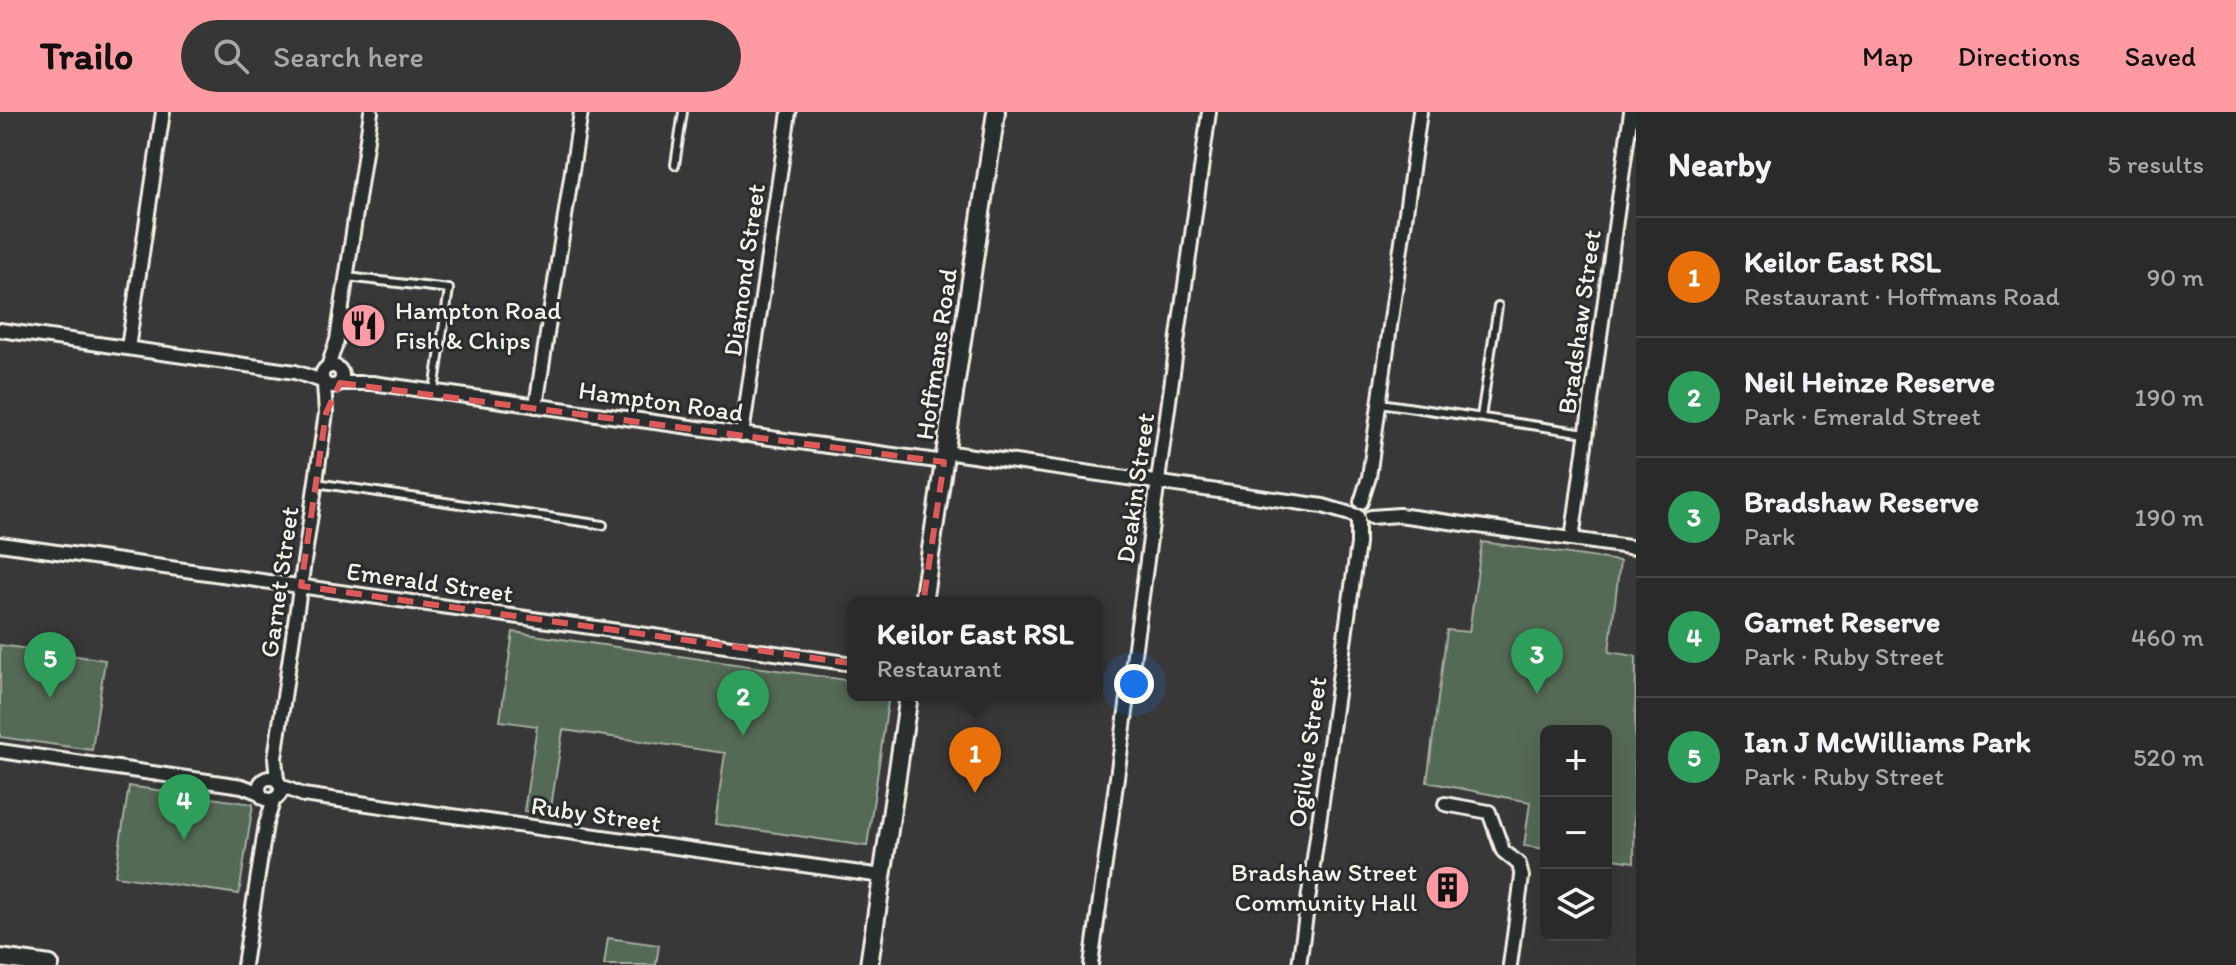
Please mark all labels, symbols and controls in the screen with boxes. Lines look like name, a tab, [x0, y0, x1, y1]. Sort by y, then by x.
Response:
search box	[181, 20, 741, 92]
text: Trailo	[40, 33, 133, 79]
icon: search	[209, 34, 253, 78]
text: Search here	[273, 38, 424, 75]
text: Map	[1862, 39, 1913, 73]
text: Directions	[1957, 39, 2081, 73]
text: Saved	[2125, 39, 2196, 73]
text: Nearby	[1668, 144, 1771, 185]
text: 5 results	[2107, 148, 2204, 180]
street label: Diamond Street	[716, 181, 772, 359]
street label: Bradshaw Street	[1550, 227, 1608, 416]
text: Keilor East RSL	[1744, 243, 1941, 280]
text: 1	[1688, 261, 1700, 293]
text: 90 m	[2147, 261, 2204, 293]
street label: Hoffmans Road	[908, 265, 964, 442]
text: Restaurant · Hoffmans Road	[1744, 280, 2060, 312]
place label: Hampton Road Fish & Chips	[395, 294, 561, 356]
restaurant icon: Hampton Road Fish & Chips	[340, 301, 388, 349]
text: Neil Heinze Reserve	[1744, 363, 1995, 400]
street label: Hampton Road	[577, 374, 746, 428]
text: 2	[1687, 381, 1701, 413]
text: 190 m	[2135, 381, 2204, 413]
text: Park · Emerald Street	[1744, 400, 1981, 432]
street label: Deakin Street	[1109, 411, 1161, 565]
text: Bradshaw Reserve	[1744, 483, 1979, 520]
text: 3	[1687, 501, 1701, 533]
text: 190 m	[2135, 501, 2204, 533]
street label: Garnet Street	[253, 504, 305, 660]
text: Park	[1744, 520, 1795, 552]
street label: Emerald Street	[345, 554, 516, 610]
popup	[847, 597, 1103, 701]
text: Garnet Reserve	[1744, 603, 1940, 640]
text: Keilor East RSL	[877, 615, 1073, 652]
text: 4	[1686, 621, 1702, 653]
text: 460 m	[2131, 621, 2204, 653]
pin: 3	[1511, 628, 1563, 694]
pin: 5	[24, 632, 76, 698]
text: Park · Ruby Street	[1744, 640, 1944, 672]
text: Restaurant	[877, 652, 1001, 684]
your location	[1114, 664, 1154, 704]
pin: 2	[717, 670, 769, 736]
street label: Ogilvie Street	[1281, 674, 1333, 829]
text: Ian J McWilliams Park	[1744, 723, 2031, 760]
map controls	[1540, 725, 1612, 941]
button: +	[1540, 725, 1612, 797]
pin: 1	[949, 727, 1001, 793]
text: 5	[1687, 741, 1701, 773]
text: 520 m	[2133, 741, 2204, 773]
text: Park · Ruby Street	[1744, 760, 1944, 792]
pin: 4	[158, 774, 210, 840]
street label: Ruby Street	[529, 789, 663, 839]
button: −	[1540, 797, 1612, 869]
place label: Bradshaw Street Community Hall	[1231, 856, 1417, 918]
building icon: Bradshaw Street Community Hall	[1424, 863, 1472, 911]
button: layers	[1540, 869, 1612, 941]

